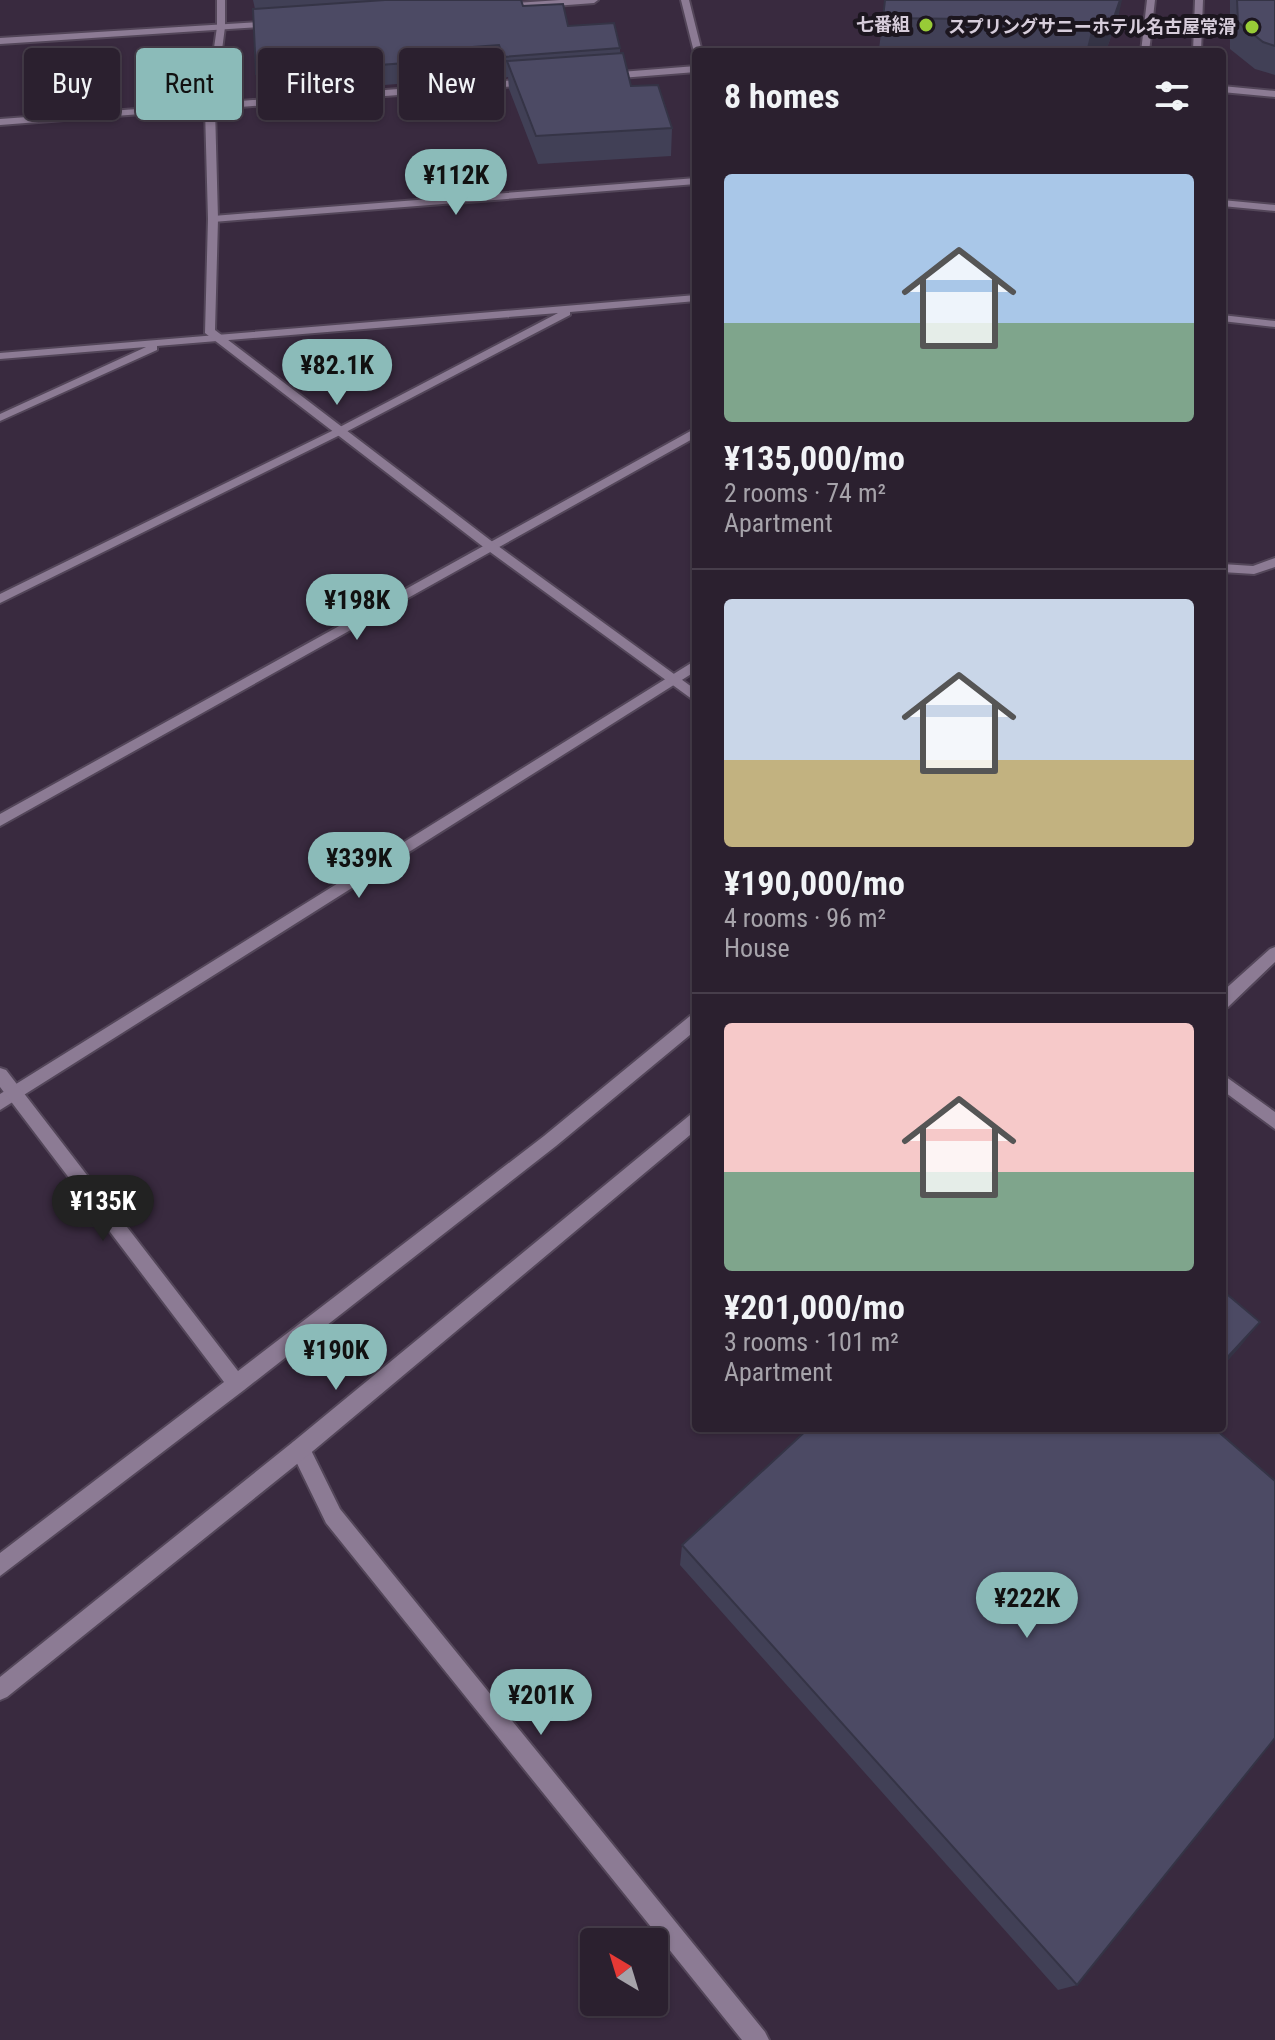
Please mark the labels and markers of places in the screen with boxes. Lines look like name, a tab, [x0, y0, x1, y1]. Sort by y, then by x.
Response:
place label: 七番組	[856, 14, 910, 35]
marker: 七番組	[917, 16, 935, 34]
place label: スプリングサニーホテル名古屋常滑	[948, 16, 1236, 37]
marker: スプリングサニーホテル名古屋常滑	[1243, 18, 1261, 36]
pin: ¥112K	[400, 149, 512, 217]
pin: ¥82.1K	[272, 339, 402, 407]
pin: ¥198K	[301, 574, 413, 642]
pin: ¥339K	[303, 832, 415, 900]
pin: ¥135K	[47, 1175, 159, 1243]
pin: ¥190K	[280, 1324, 392, 1392]
pin: ¥222K	[971, 1572, 1083, 1640]
pin: ¥201K	[485, 1669, 597, 1737]

